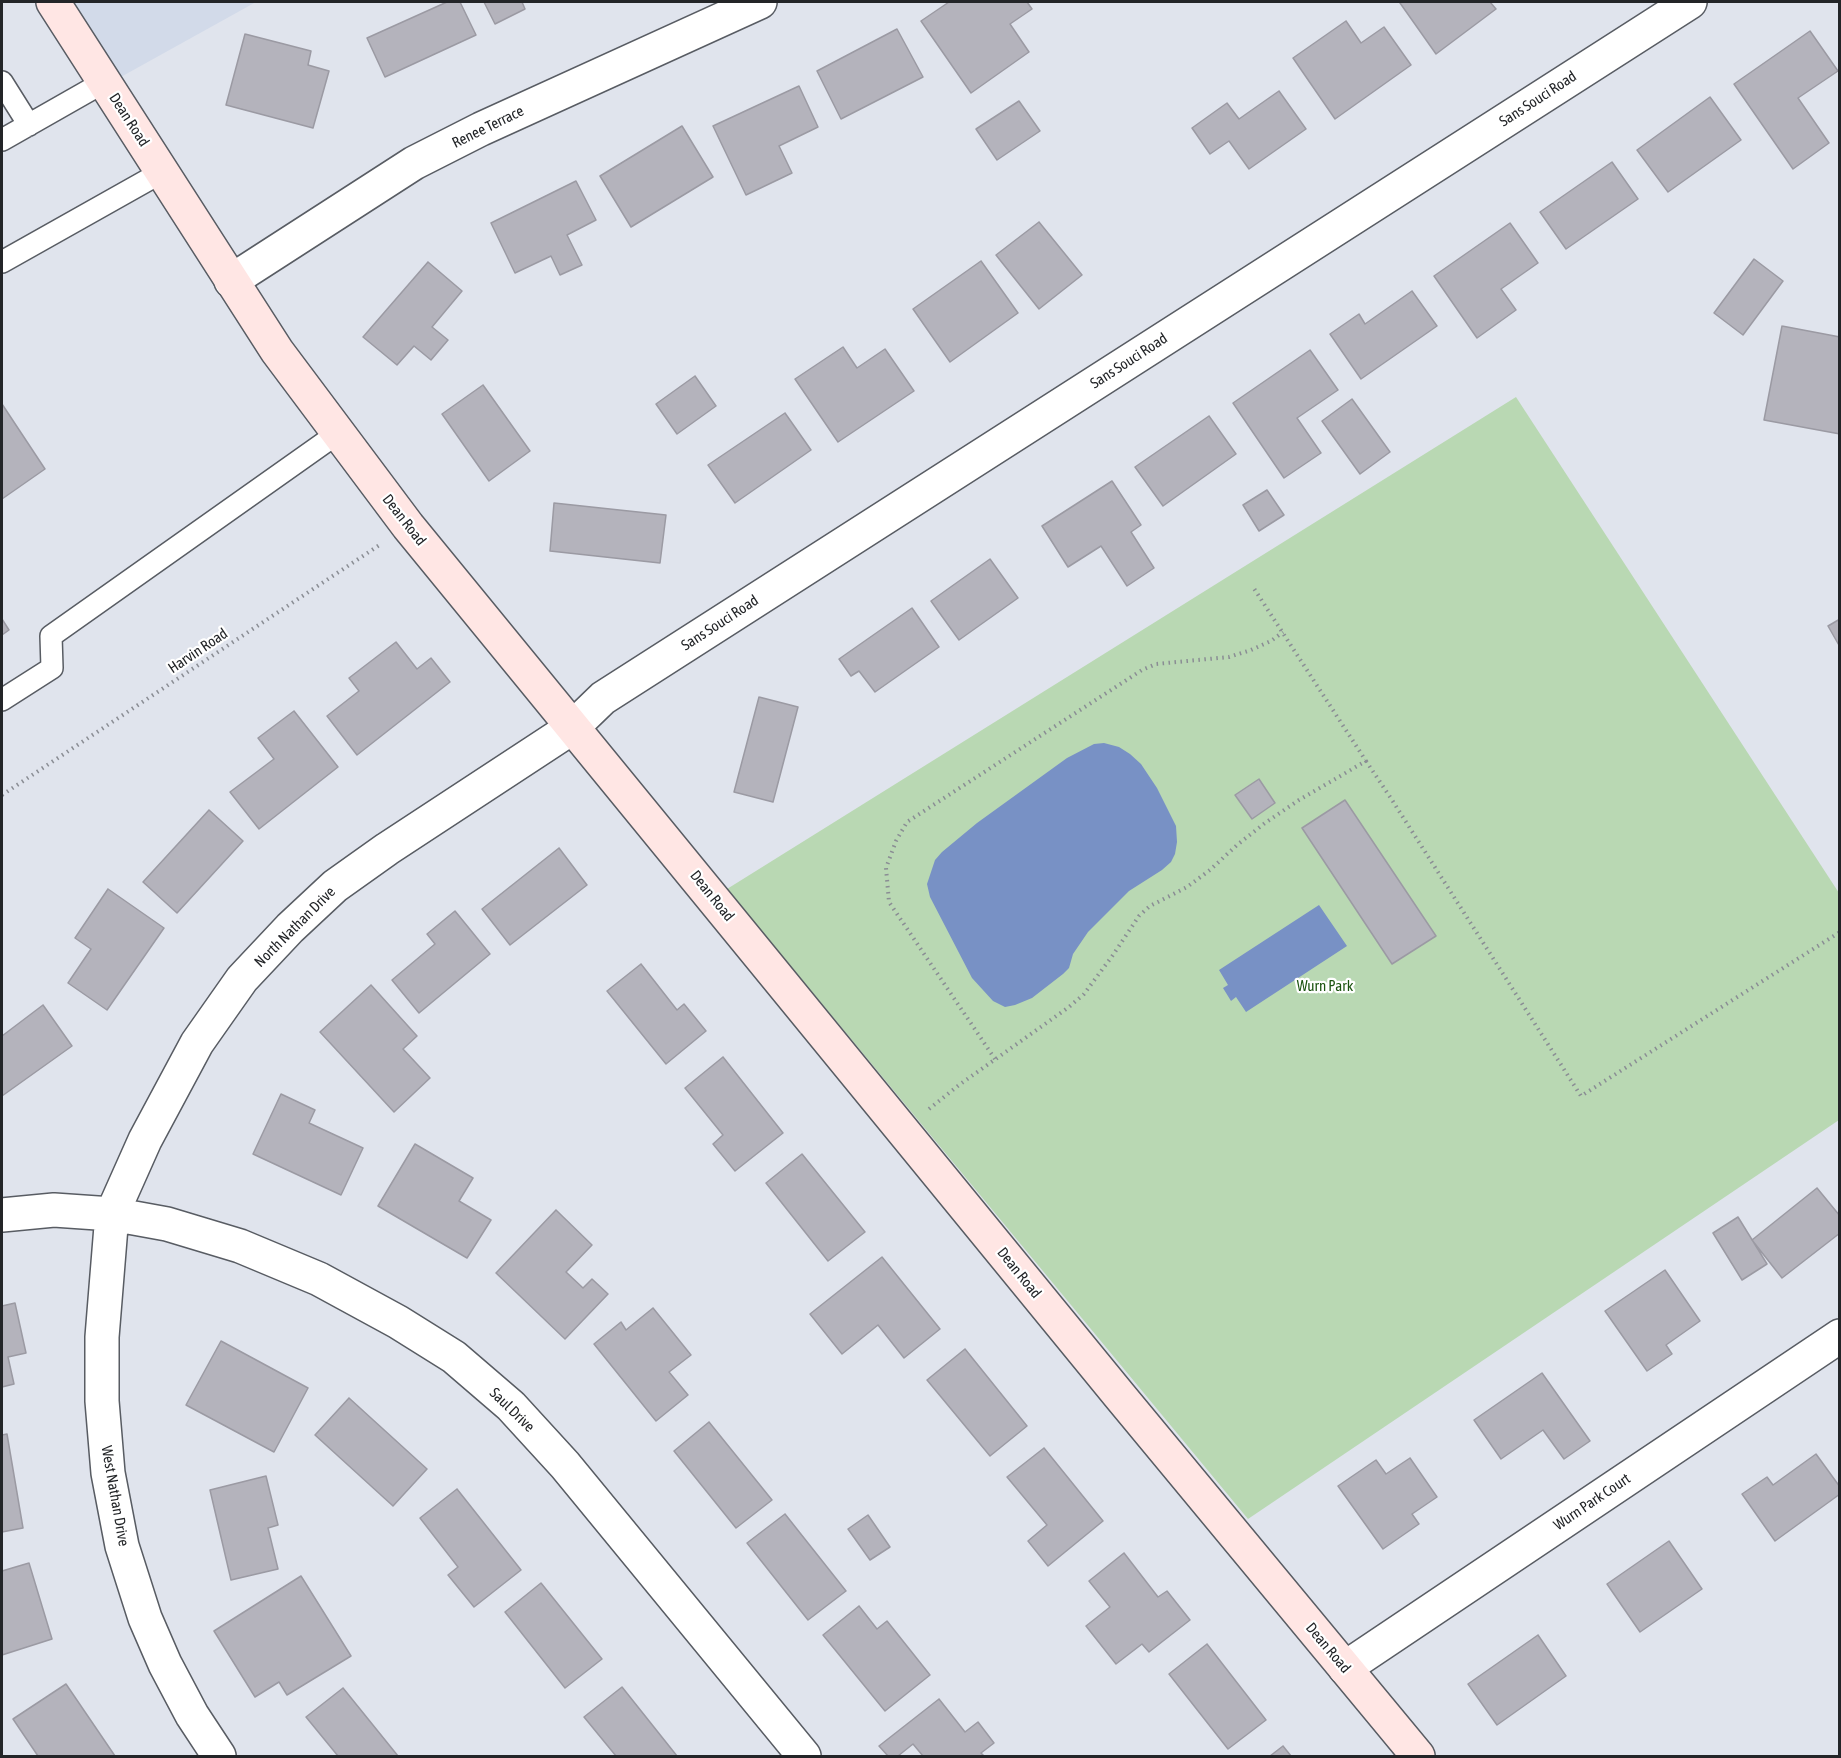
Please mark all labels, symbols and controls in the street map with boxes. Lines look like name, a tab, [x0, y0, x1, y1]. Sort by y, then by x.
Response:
street label: Sans Souci Road	[1496, 67, 1580, 131]
street label: Dean Road	[105, 90, 153, 150]
street label: Renee Terrace	[449, 102, 527, 152]
street label: Sans Souci Road	[1087, 329, 1171, 393]
street label: Dean Road	[378, 491, 430, 549]
street label: Sans Souci Road	[678, 591, 762, 655]
street label: Harvin Road	[165, 625, 231, 677]
street label: Dean Road	[686, 867, 738, 925]
street label: North Nathan Drive	[251, 883, 339, 971]
park label: Wurn Park	[1297, 977, 1353, 995]
street label: Dean Road	[993, 1244, 1045, 1302]
street label: Saul Drive	[486, 1384, 538, 1436]
street label: West Nathan Drive	[97, 1444, 133, 1548]
street label: Wurn Park Court	[1550, 1470, 1634, 1534]
street label: Dean Road	[1302, 1619, 1354, 1677]

